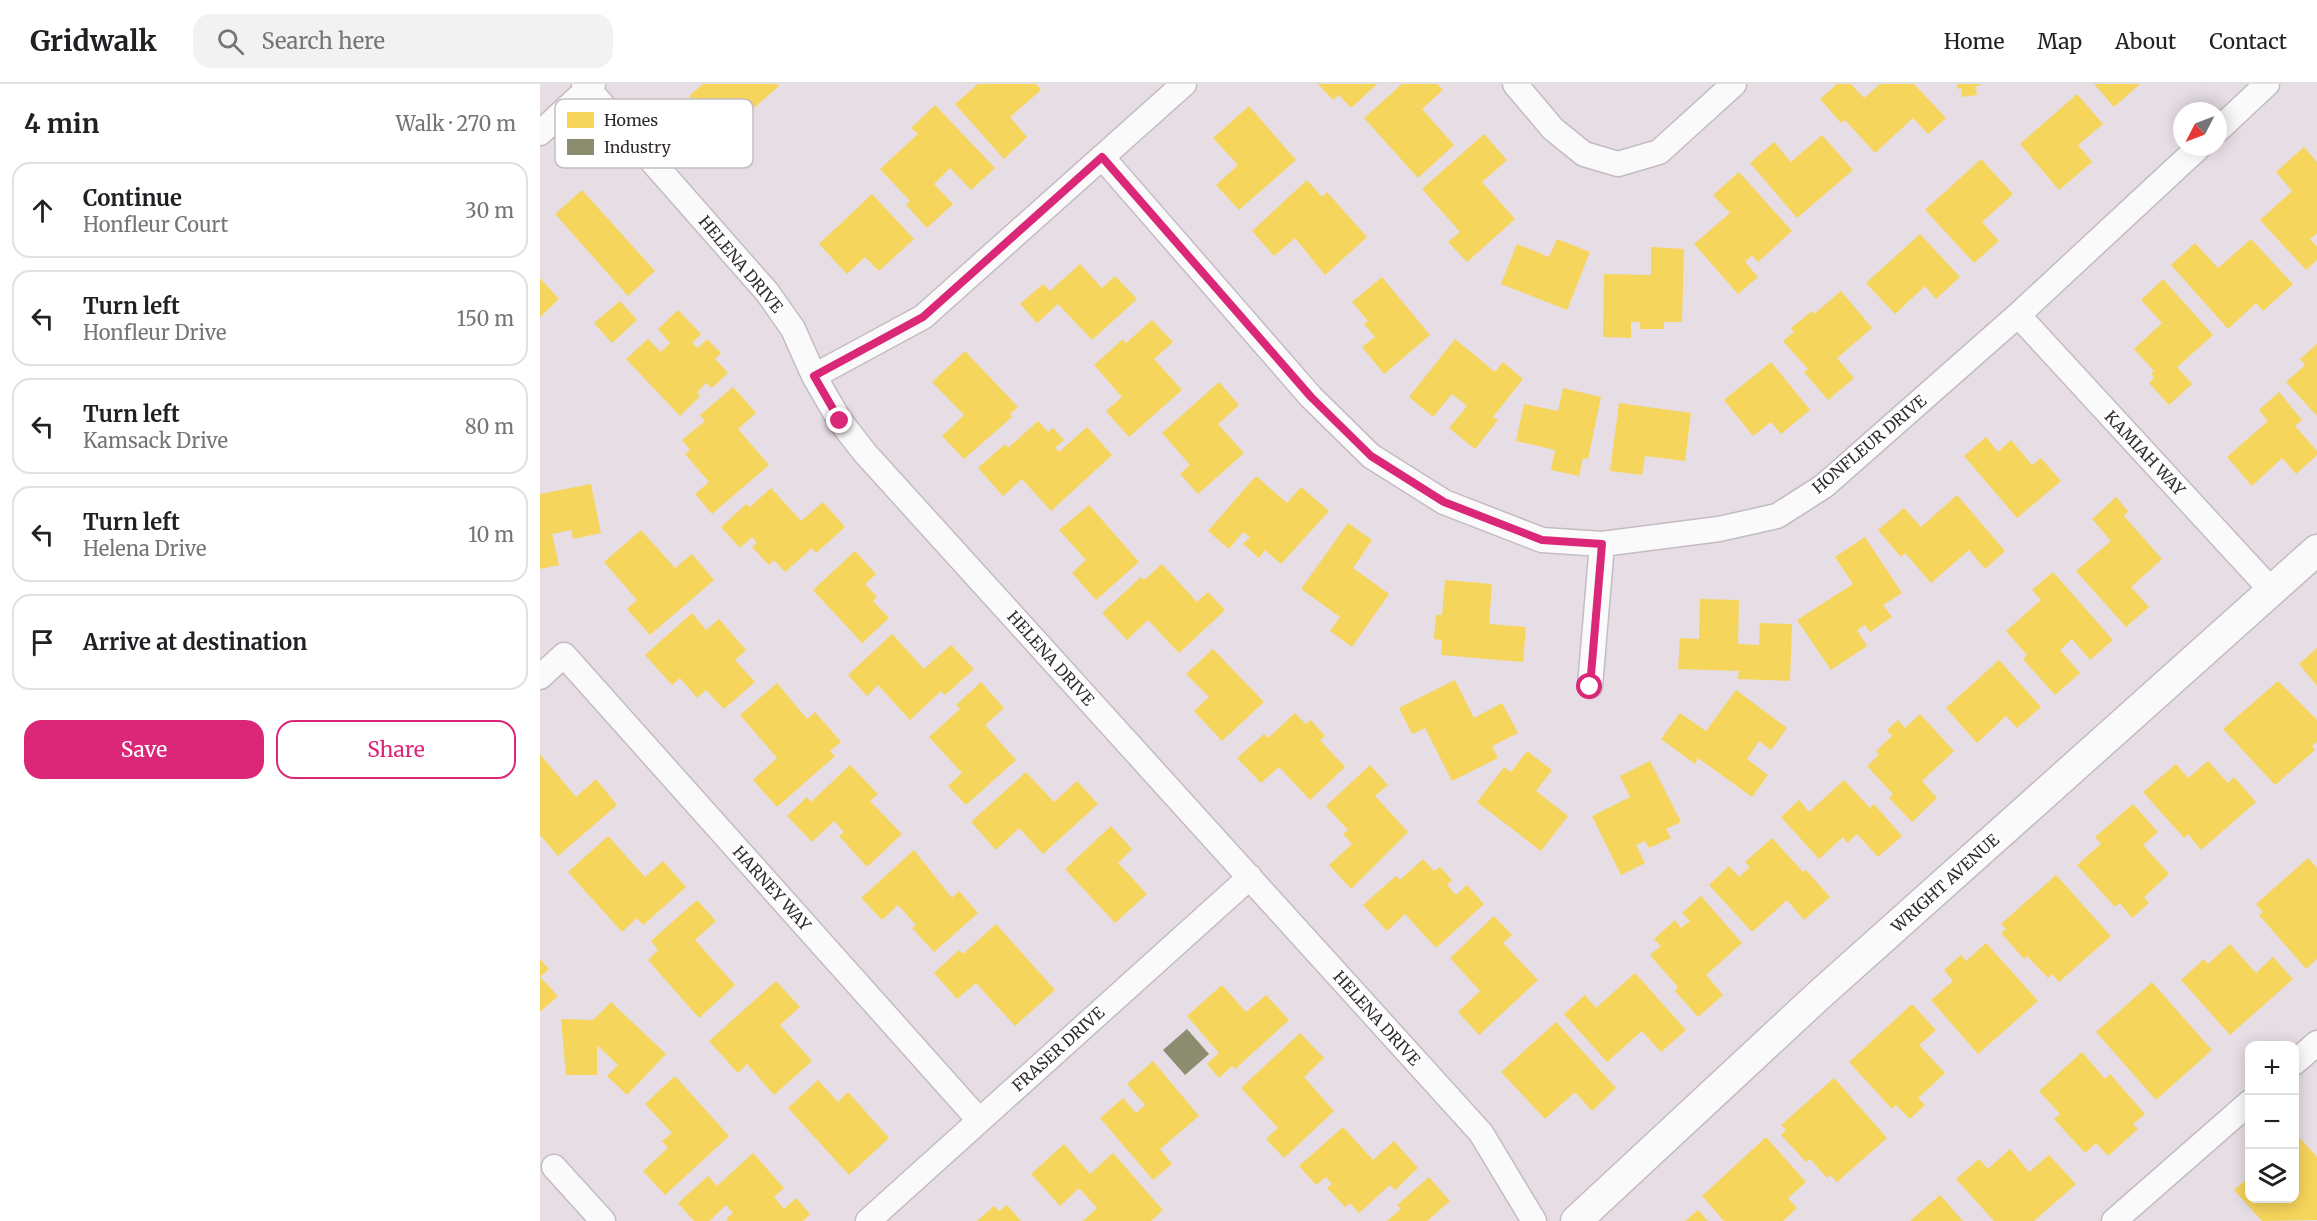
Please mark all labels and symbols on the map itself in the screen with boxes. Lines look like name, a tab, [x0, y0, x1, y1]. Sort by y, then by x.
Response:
legend	[555, 99, 753, 168]
north arrow	[2173, 102, 2227, 156]
text: Homes	[604, 110, 658, 130]
text: Industry	[604, 137, 672, 157]
street label: HELENA DRIVE	[695, 211, 788, 317]
street label: HONFLEUR DRIVE	[1808, 390, 1931, 498]
street label: KAMIAH WAY	[2101, 406, 2190, 500]
route end	[826, 407, 852, 433]
street label: HELENA DRIVE	[1003, 607, 1099, 710]
route start	[1576, 673, 1602, 699]
street label: WRIGHT AVENUE	[1886, 829, 2003, 937]
street label: HARNEY WAY	[729, 842, 816, 935]
street label: HELENA DRIVE	[1329, 967, 1425, 1070]
street label: FRASER DRIVE	[1008, 1002, 1109, 1096]

